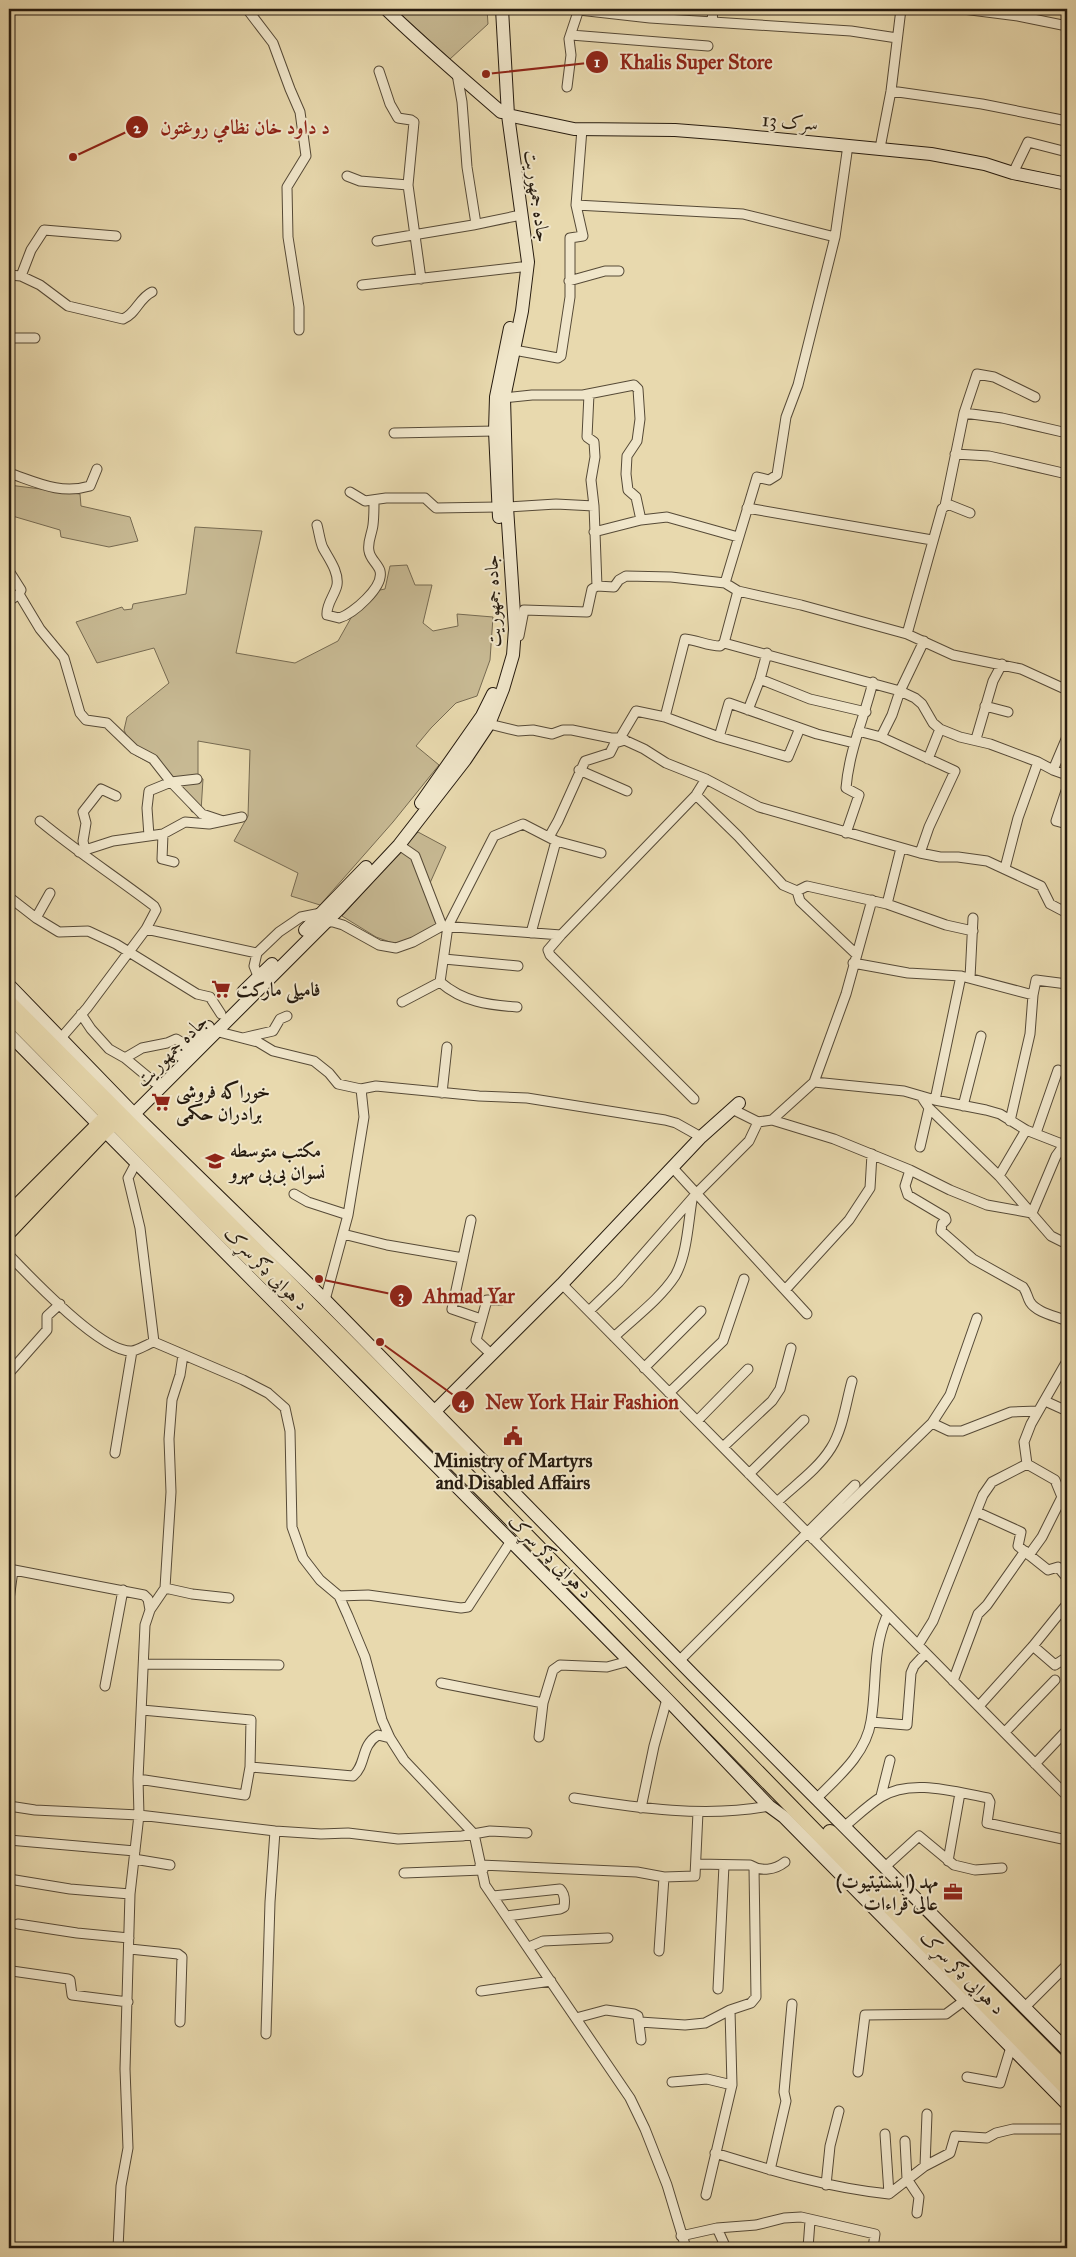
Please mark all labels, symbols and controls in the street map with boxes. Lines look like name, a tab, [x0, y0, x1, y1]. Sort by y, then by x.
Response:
callout: Khalis Super Store	[585, 45, 783, 80]
text: Khalis Super Store	[619, 50, 773, 75]
text: 1	[594, 53, 600, 71]
street label: سرک 13	[761, 108, 819, 136]
callout: د داود خان نظامي روغتون	[125, 110, 340, 145]
text: د داود خان نظامي روغتون	[160, 115, 330, 143]
text: 2	[133, 119, 141, 137]
street label: جاده جمهوریت	[519, 149, 555, 244]
street label: جاده جمهوریت	[479, 554, 507, 648]
supermarket icon: فامیلی مارکت	[210, 978, 232, 1000]
place label: فامیلی مارکت	[236, 978, 321, 1005]
street label: جاده جمهوریت	[130, 1009, 213, 1092]
place label: خوراکه فروشی برادران حکمی	[176, 1080, 270, 1127]
supermarket icon: خوراکه فروشی برادران حکمی	[150, 1091, 172, 1113]
place label: مکتب متوسطه نسوان بی‌بی مهرو	[228, 1139, 325, 1186]
school or university icon: مکتب متوسطه نسوان بی‌بی مهرو	[204, 1150, 226, 1172]
street label: د هوایی ډګر سړک	[217, 1221, 314, 1318]
callout: Ahmad Yar	[389, 1278, 525, 1313]
text: Ahmad Yar	[421, 1284, 515, 1308]
text: 3	[398, 1287, 404, 1306]
callout: New York Hair Fashion	[450, 1385, 689, 1420]
text: New York Hair Fashion	[485, 1390, 679, 1414]
text: 4	[459, 1393, 468, 1412]
public building icon: Ministry of Martyrs and Disabled Affairs	[502, 1425, 524, 1447]
place label: Ministry of Martyrs and Disabled Affairs	[434, 1449, 592, 1494]
street label: د هوایی ډګر سړک	[501, 1509, 598, 1606]
place label: مهد (اینستیتیوت) عالی قراءات	[836, 1870, 939, 1916]
office icon: مهد (اینستیتیوت) عالی قراءات	[942, 1881, 964, 1903]
street label: د هوایی ډګر سړک	[913, 1925, 1010, 2022]

